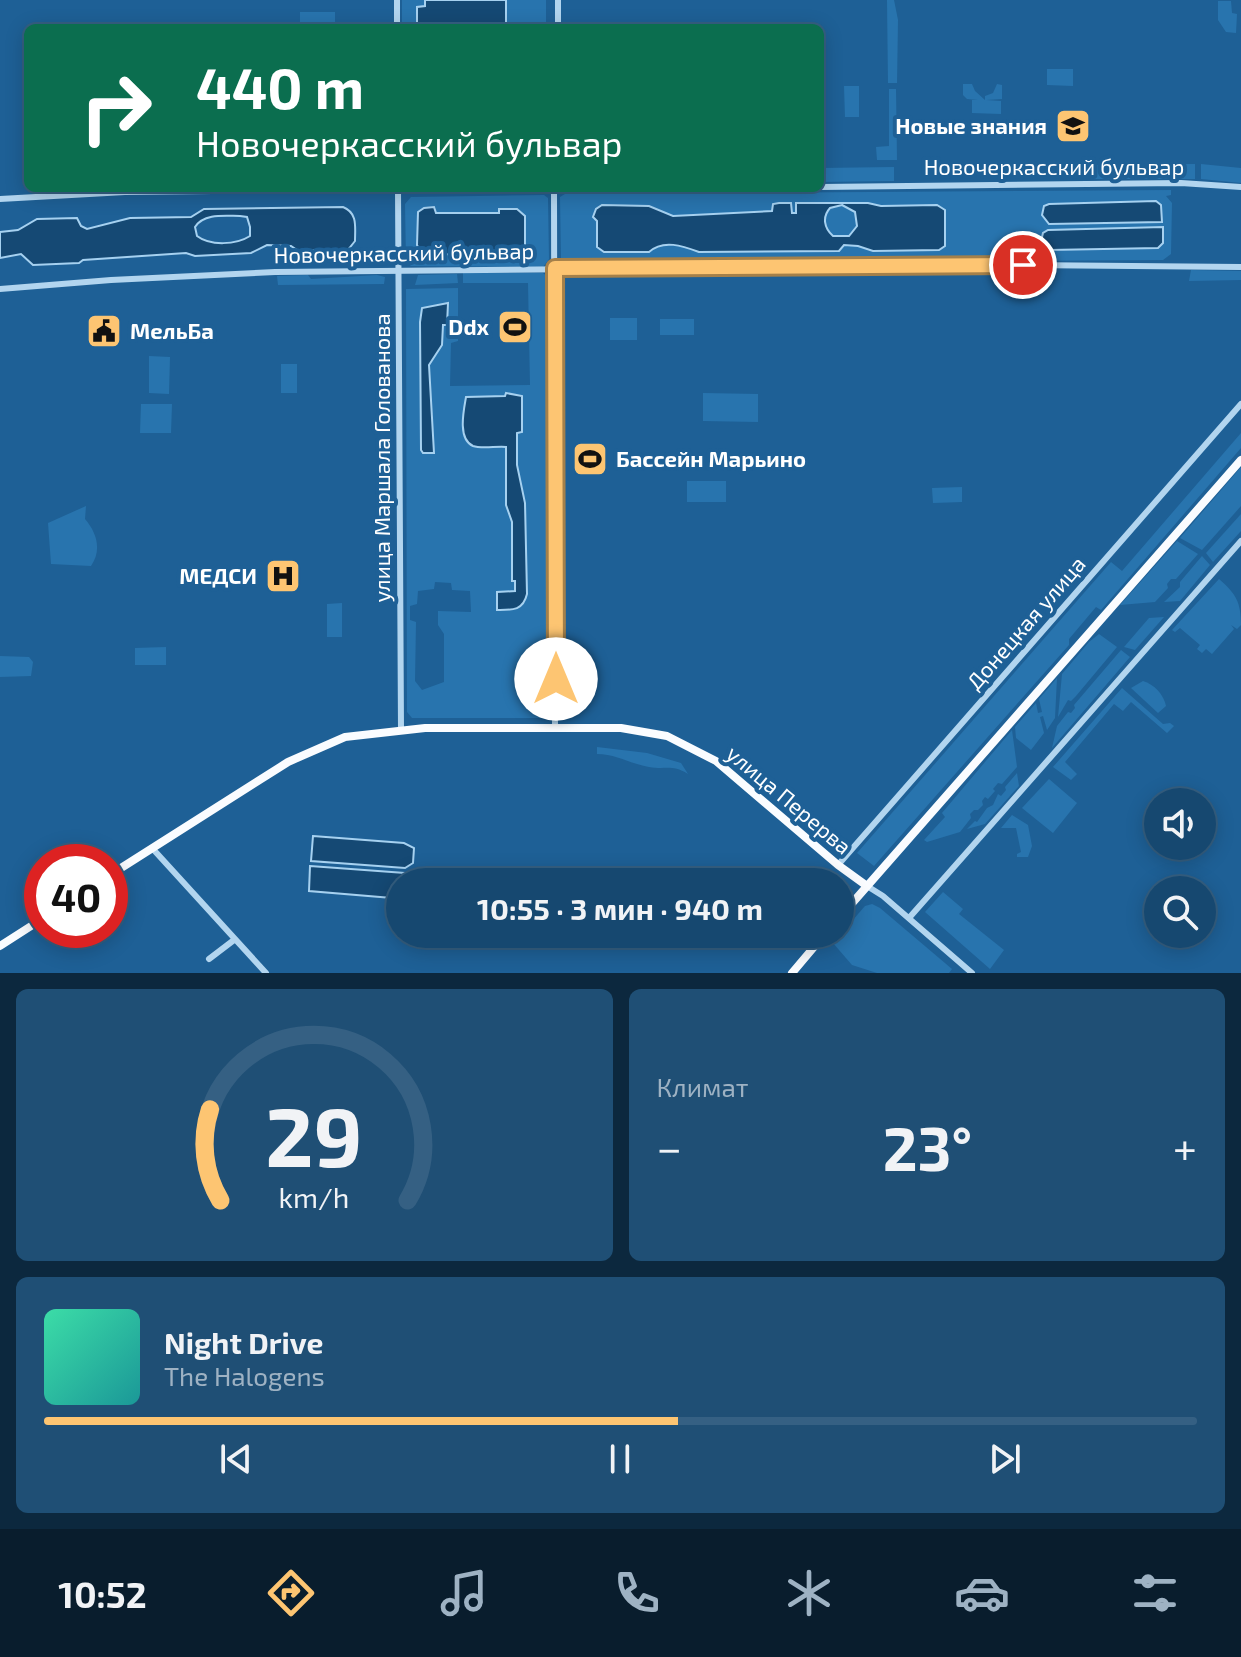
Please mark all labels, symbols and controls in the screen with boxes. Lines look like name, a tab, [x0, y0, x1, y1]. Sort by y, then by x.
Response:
text: 440 m	[196, 53, 364, 120]
icon: right	[64, 56, 168, 160]
school or university icon: Новые знания	[1054, 107, 1092, 145]
place label: Новые знания	[895, 112, 1047, 138]
text: Новочеркасский бульвар	[196, 121, 623, 164]
street label: Новочеркасский бульвар	[924, 153, 1184, 180]
pin	[989, 231, 1057, 299]
street label: Новочеркасский бульвар	[273, 237, 535, 268]
icon: arrive	[1001, 243, 1045, 287]
sports icon: Ddx	[496, 308, 534, 346]
public building icon: МельБа	[85, 312, 123, 350]
street label: улица Маршала Голованова	[368, 313, 395, 603]
place label: Ddx	[448, 313, 490, 339]
place label: МельБа	[130, 317, 214, 343]
sports icon: Бассейн Марьино	[571, 440, 609, 478]
place label: Бассейн Марьино	[616, 445, 806, 471]
street label: Донецкая улица	[960, 550, 1091, 695]
hospital icon: МЕДСИ	[264, 557, 302, 595]
place label: МЕДСИ	[179, 562, 257, 588]
position arrow	[514, 637, 598, 721]
street label: улица Перерва	[721, 740, 857, 860]
map controls	[1144, 788, 1216, 948]
button: sound	[1144, 788, 1216, 860]
speed limit sign: 40	[24, 844, 128, 948]
button: search	[1144, 876, 1216, 948]
text: 10:55 · 3 мин · 940 m	[477, 890, 763, 926]
text: Климат	[657, 1071, 749, 1102]
text: 29	[266, 1084, 363, 1184]
text: 23°	[883, 1111, 972, 1183]
text: −	[657, 1120, 682, 1173]
text: +	[1173, 1120, 1197, 1173]
text: km/h	[279, 1179, 350, 1214]
text: Night Drive	[164, 1324, 323, 1360]
text: The Halogens	[164, 1360, 325, 1391]
icon: previous	[214, 1437, 258, 1481]
icon: pause	[598, 1437, 642, 1481]
icon: next	[983, 1437, 1027, 1481]
icon: directions	[263, 1565, 319, 1621]
icon: music	[436, 1565, 492, 1621]
icon: phone	[609, 1565, 665, 1621]
icon: climate	[781, 1565, 837, 1621]
icon: car	[954, 1565, 1010, 1621]
icon: filters	[1127, 1565, 1183, 1621]
text: 10:52	[58, 1572, 147, 1615]

